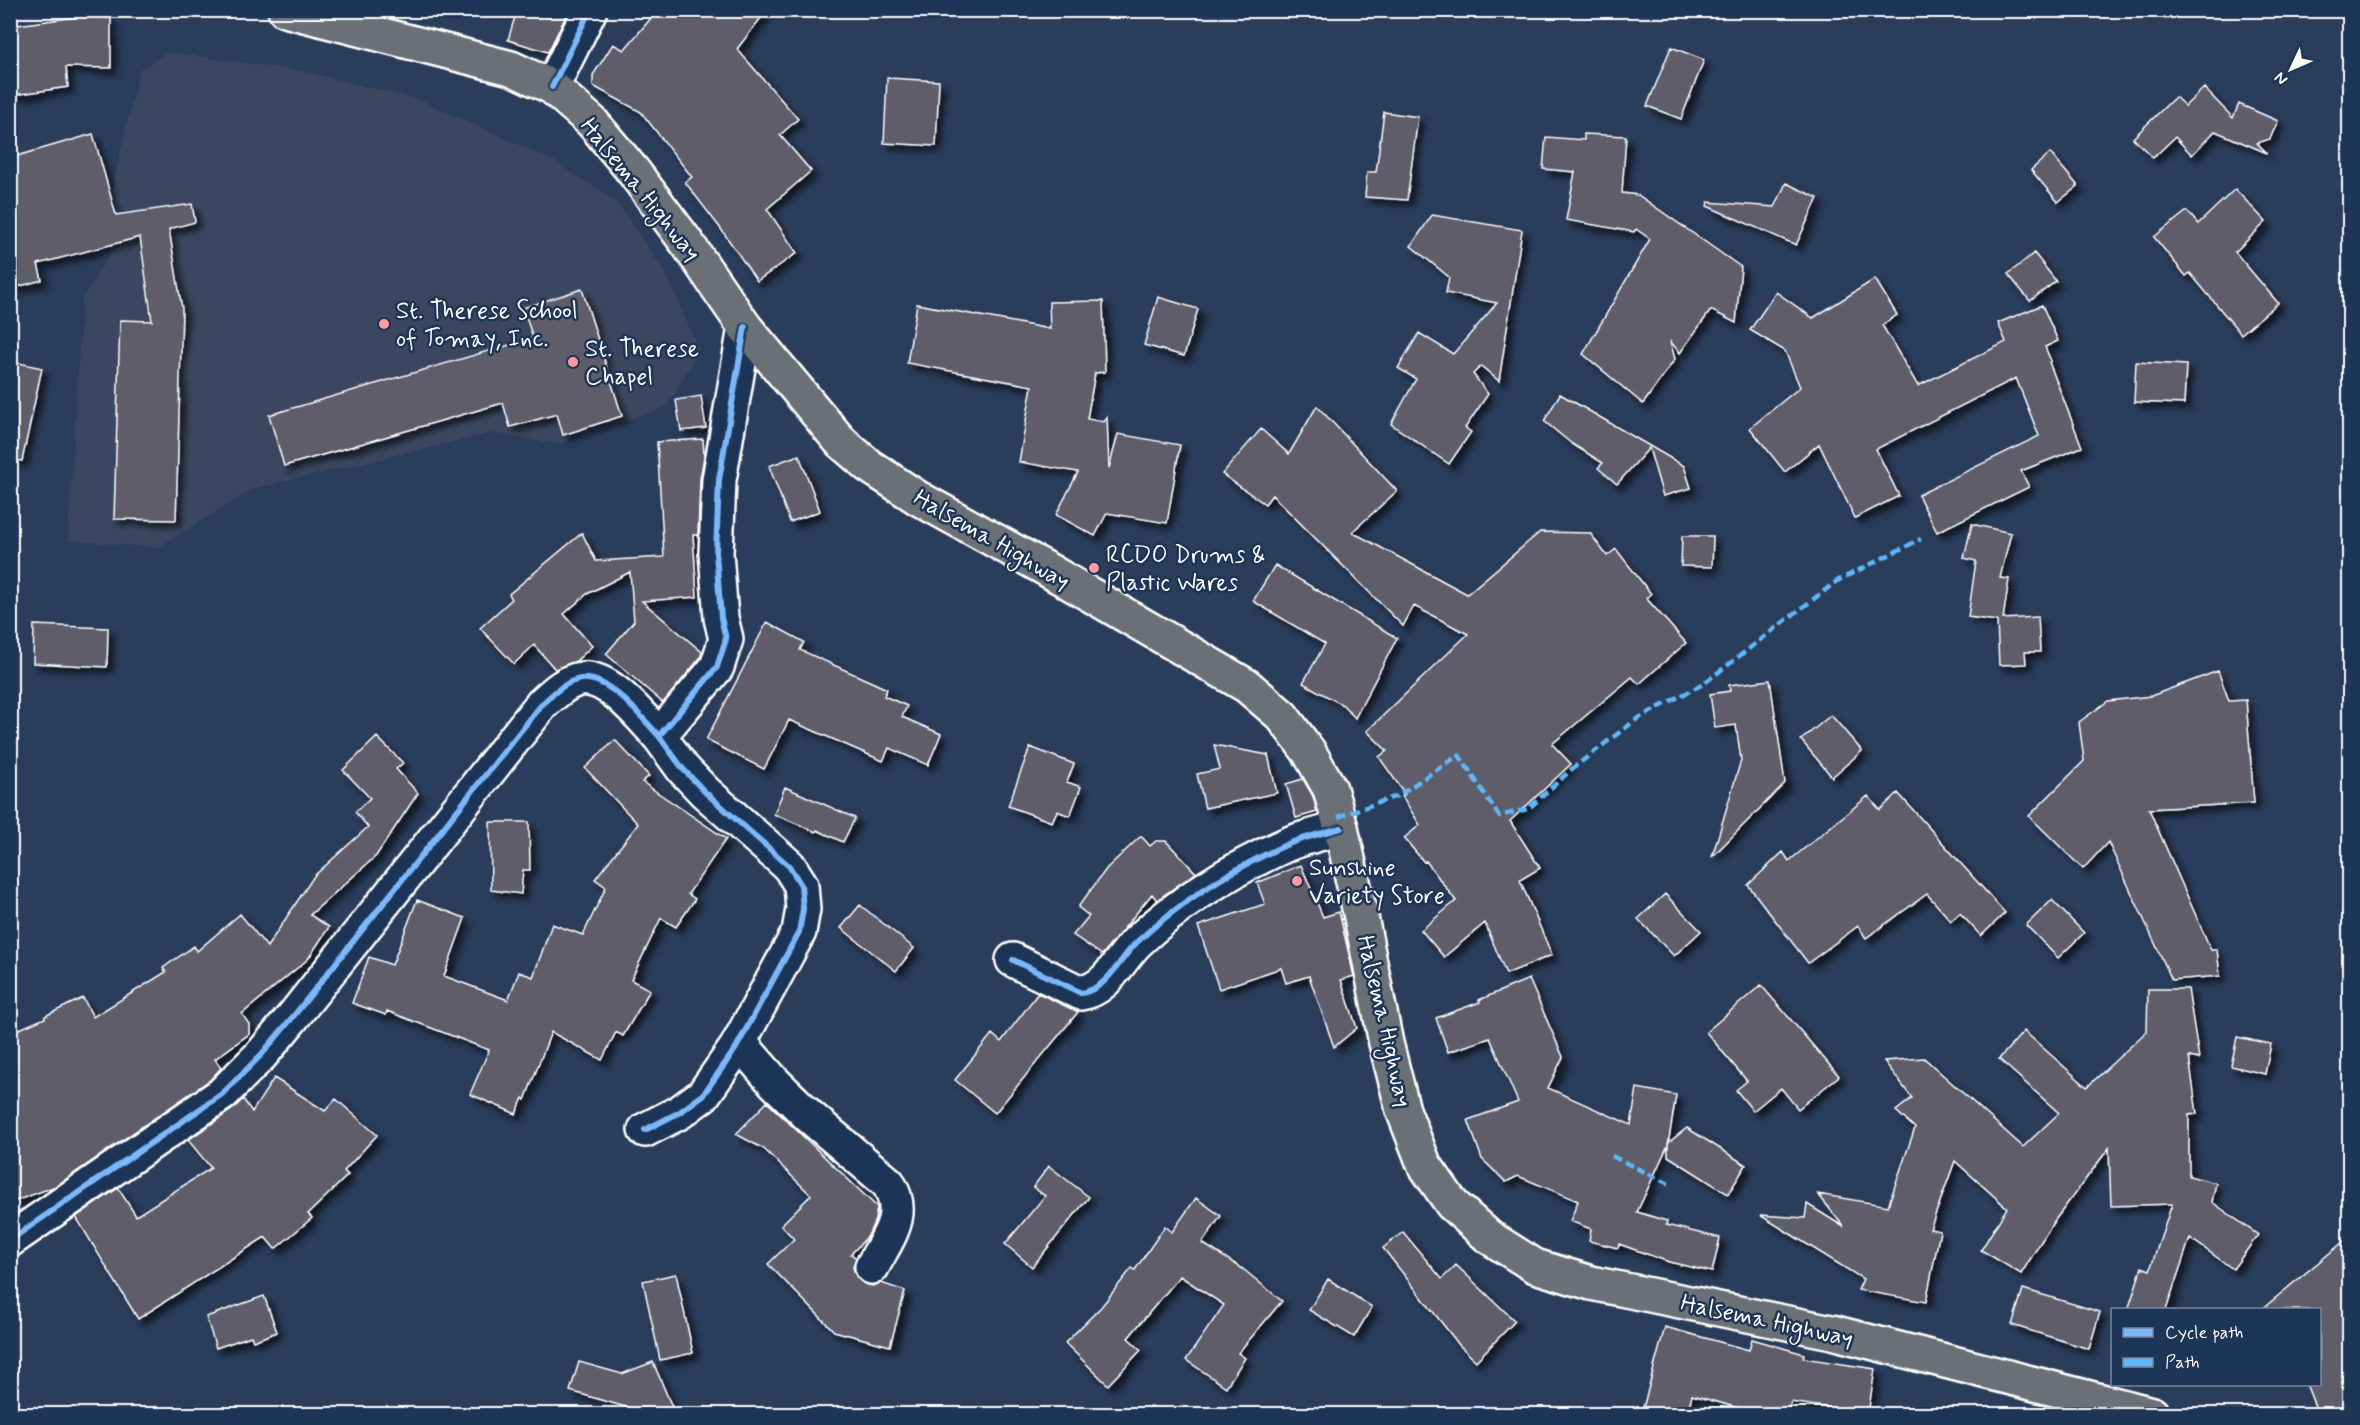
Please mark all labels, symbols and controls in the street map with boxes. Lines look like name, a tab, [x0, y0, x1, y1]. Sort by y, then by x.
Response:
north arrow	[2261, 39, 2321, 99]
text: N	[2270, 67, 2293, 90]
street label: Halsema Highway	[571, 112, 707, 269]
place label: St. Therese School of Tomay, Inc.	[396, 296, 578, 355]
marker: St. Therese School of Tomay, Inc.	[377, 317, 391, 331]
place label: St. Therese Chapel	[585, 334, 699, 393]
marker: St. Therese Chapel	[566, 355, 580, 369]
street label: Halsema Highway	[906, 483, 1075, 599]
place label: RCDO Drums & Plastic Wares	[1106, 540, 1266, 599]
marker: RCDO Drums & Plastic Wares	[1087, 561, 1101, 575]
place label: Sunshine Variety Store	[1309, 853, 1445, 912]
marker: Sunshine Variety Store	[1290, 874, 1304, 888]
street label: Halsema Highway	[1347, 932, 1418, 1111]
street label: Halsema Highway	[1677, 1288, 1856, 1357]
legend	[2111, 1308, 2321, 1386]
text: Cycle path	[2165, 1321, 2243, 1345]
text: Path	[2165, 1351, 2200, 1375]

